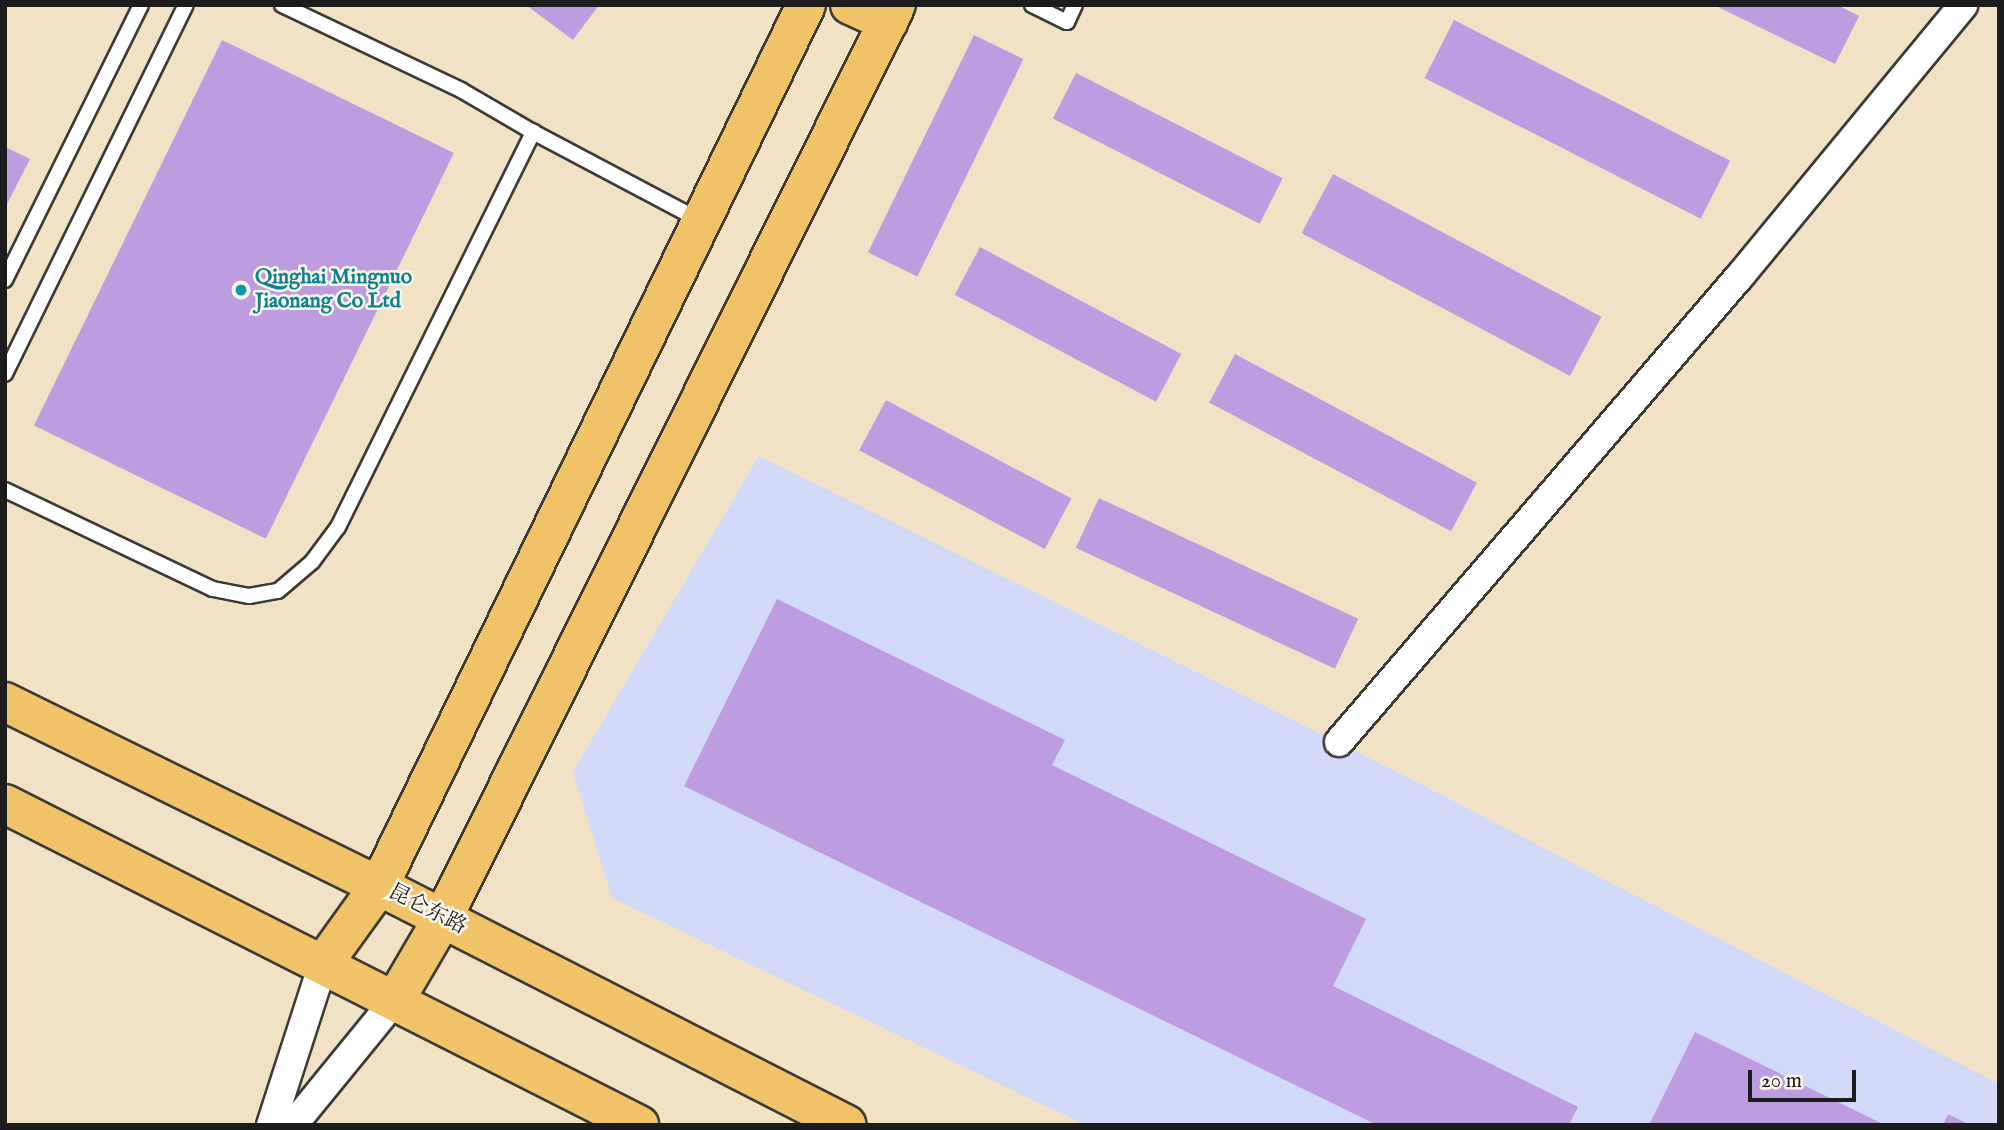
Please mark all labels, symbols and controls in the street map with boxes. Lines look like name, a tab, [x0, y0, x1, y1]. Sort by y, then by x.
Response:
place label: Qinghai Mingnuo Jiaonang Co Ltd	[255, 265, 412, 315]
marker: Qinghai Mingnuo Jiaonang Co Ltd	[233, 282, 249, 298]
street label: 昆仑东路	[384, 880, 470, 940]
scale bar	[1752, 1056, 1860, 1100]
text: 20 m	[1761, 1068, 1802, 1095]

